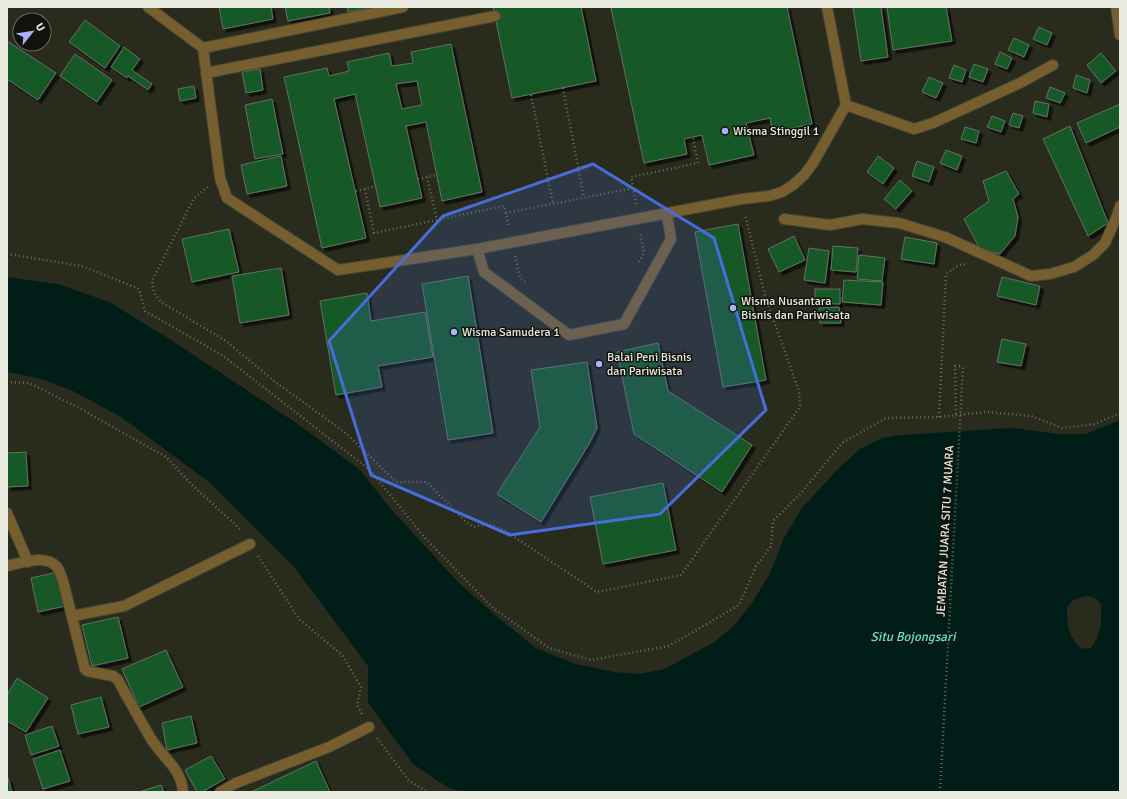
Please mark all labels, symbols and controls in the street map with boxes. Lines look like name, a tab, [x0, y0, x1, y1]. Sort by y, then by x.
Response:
north arrow	[12, 12, 52, 52]
text: U	[33, 21, 48, 34]
place label: Wisma Stinggil 1	[733, 124, 819, 139]
marker: Wisma Stinggil 1	[720, 126, 730, 136]
place label: Wisma Nusantara Bisnis dan Pariwisata	[741, 294, 850, 323]
marker: Wisma Nusantara Bisnis dan Pariwisata	[728, 303, 738, 313]
place label: Wisma Samudera 1	[462, 325, 560, 340]
marker: Wisma Samudera 1	[449, 327, 459, 337]
place label: Balai Peni Bisnis dan Pariwisata	[607, 350, 692, 379]
marker: Balai Peni Bisnis dan Pariwisata	[594, 359, 604, 369]
street label: JEMBATAN JUARA SITU 7 MUARA	[934, 444, 958, 617]
water label: Situ Bojongsari	[871, 629, 957, 645]

